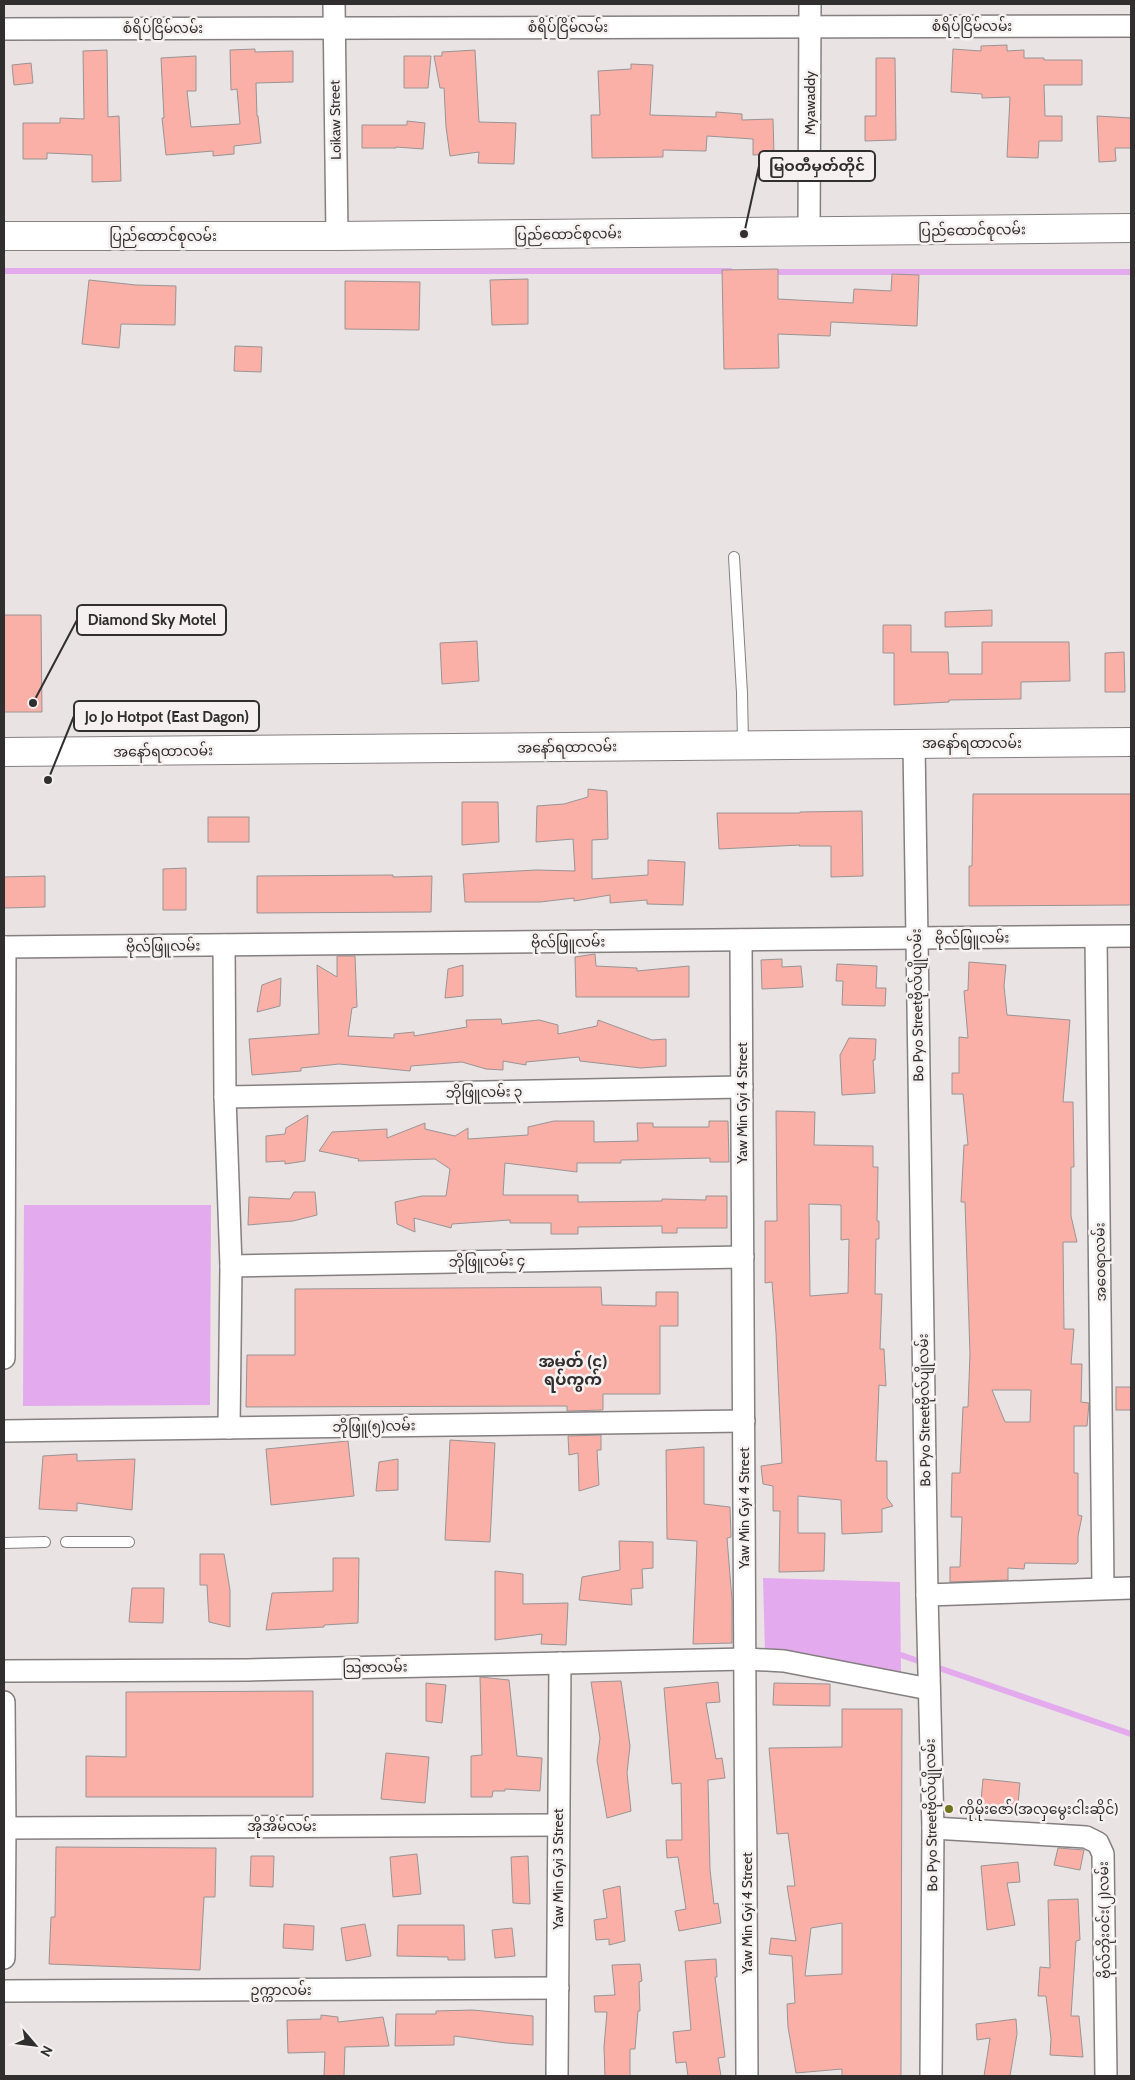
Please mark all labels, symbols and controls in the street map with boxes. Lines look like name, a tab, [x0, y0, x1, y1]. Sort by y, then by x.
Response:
street label: စံရိပ်ငြိမ်လမ်း	[932, 16, 1012, 38]
street label: စံရိပ်ငြိမ်လမ်း	[528, 17, 608, 39]
street label: စံရိပ်ငြိမ်လမ်း	[123, 18, 203, 40]
street label: Myawaddy	[801, 71, 819, 135]
street label: Loikaw Street	[325, 80, 345, 160]
callout: မြဝတီမှတ်တိုင်	[759, 151, 875, 181]
text: မြဝတီမှတ်တိုင်	[769, 156, 865, 178]
street label: ပြည်ထောင်စုလမ်း	[918, 219, 1026, 243]
street label: ပြည်ထောင်စုလမ်း	[514, 223, 622, 247]
street label: ပြည်ထောင်စုလမ်း	[109, 226, 217, 248]
callout: Diamond Sky Motel	[77, 605, 226, 635]
text: Diamond Sky Motel	[88, 611, 216, 629]
callout: Jo Jo Hotpot (East Dagon)	[74, 701, 259, 731]
text: Jo Jo Hotpot (East Dagon)	[84, 708, 249, 726]
street label: အနော်ရထာလမ်း	[922, 733, 1022, 755]
street label: အနော်ရထာလမ်း	[517, 736, 617, 760]
street label: အနော်ရထာလမ်း	[113, 740, 213, 764]
street label: ဗိုလ်ဖြူလမ်း	[935, 927, 1009, 951]
street label: Bo Pyo Streetဗိုလ်ပျိုလမ်း	[906, 928, 930, 1082]
street label: ဗိုလ်ဖြူလမ်း	[531, 931, 605, 955]
street label: ဗိုလ်ဖြူလမ်း	[126, 935, 200, 959]
street label: Yaw Min Gyi 4 Street	[733, 1042, 751, 1165]
street label: ဘိုဖြူလမ်း ၃	[445, 1081, 523, 1105]
street label: အဝေရာလမ်း	[1089, 1222, 1113, 1302]
street label: ဘိုဖြူလမ်း ၄	[448, 1250, 526, 1274]
street label: Bo Pyo Streetဗိုလ်ပျိုလမ်း	[913, 1333, 937, 1487]
district label: အမှတ် (၄) ရပ်ကွက်	[538, 1350, 608, 1393]
street label: ဘိုဖြူ(၅)လမ်း	[332, 1415, 416, 1439]
street label: Yaw Min Gyi 4 Street	[735, 1447, 753, 1570]
street label: သြဇာလမ်း	[342, 1656, 408, 1680]
street label: Bo Pyo Streetဗိုလ်ပျိုလမ်း	[920, 1738, 944, 1892]
place label: ကိုမိုးဇော်(အလှမွေးငါးဆိုင်)	[959, 1799, 1119, 1821]
marker: ကိုမိုးဇော်(အလှမွေးငါးဆိုင်)	[943, 1803, 955, 1815]
street label: Yaw Min Gyi 3 Street	[549, 1808, 567, 1931]
street label: အိုအိမ်လမ်း	[247, 1816, 317, 1838]
street label: Yaw Min Gyi 4 Street	[738, 1852, 756, 1975]
street label: ဗိုလ်ဘိုးဝင်း(၂)လမ်း	[1093, 1861, 1117, 1979]
street label: ဥက္ကာလမ်း	[250, 1980, 312, 2002]
north arrow	[10, 2020, 60, 2070]
text: N	[36, 2043, 57, 2060]

